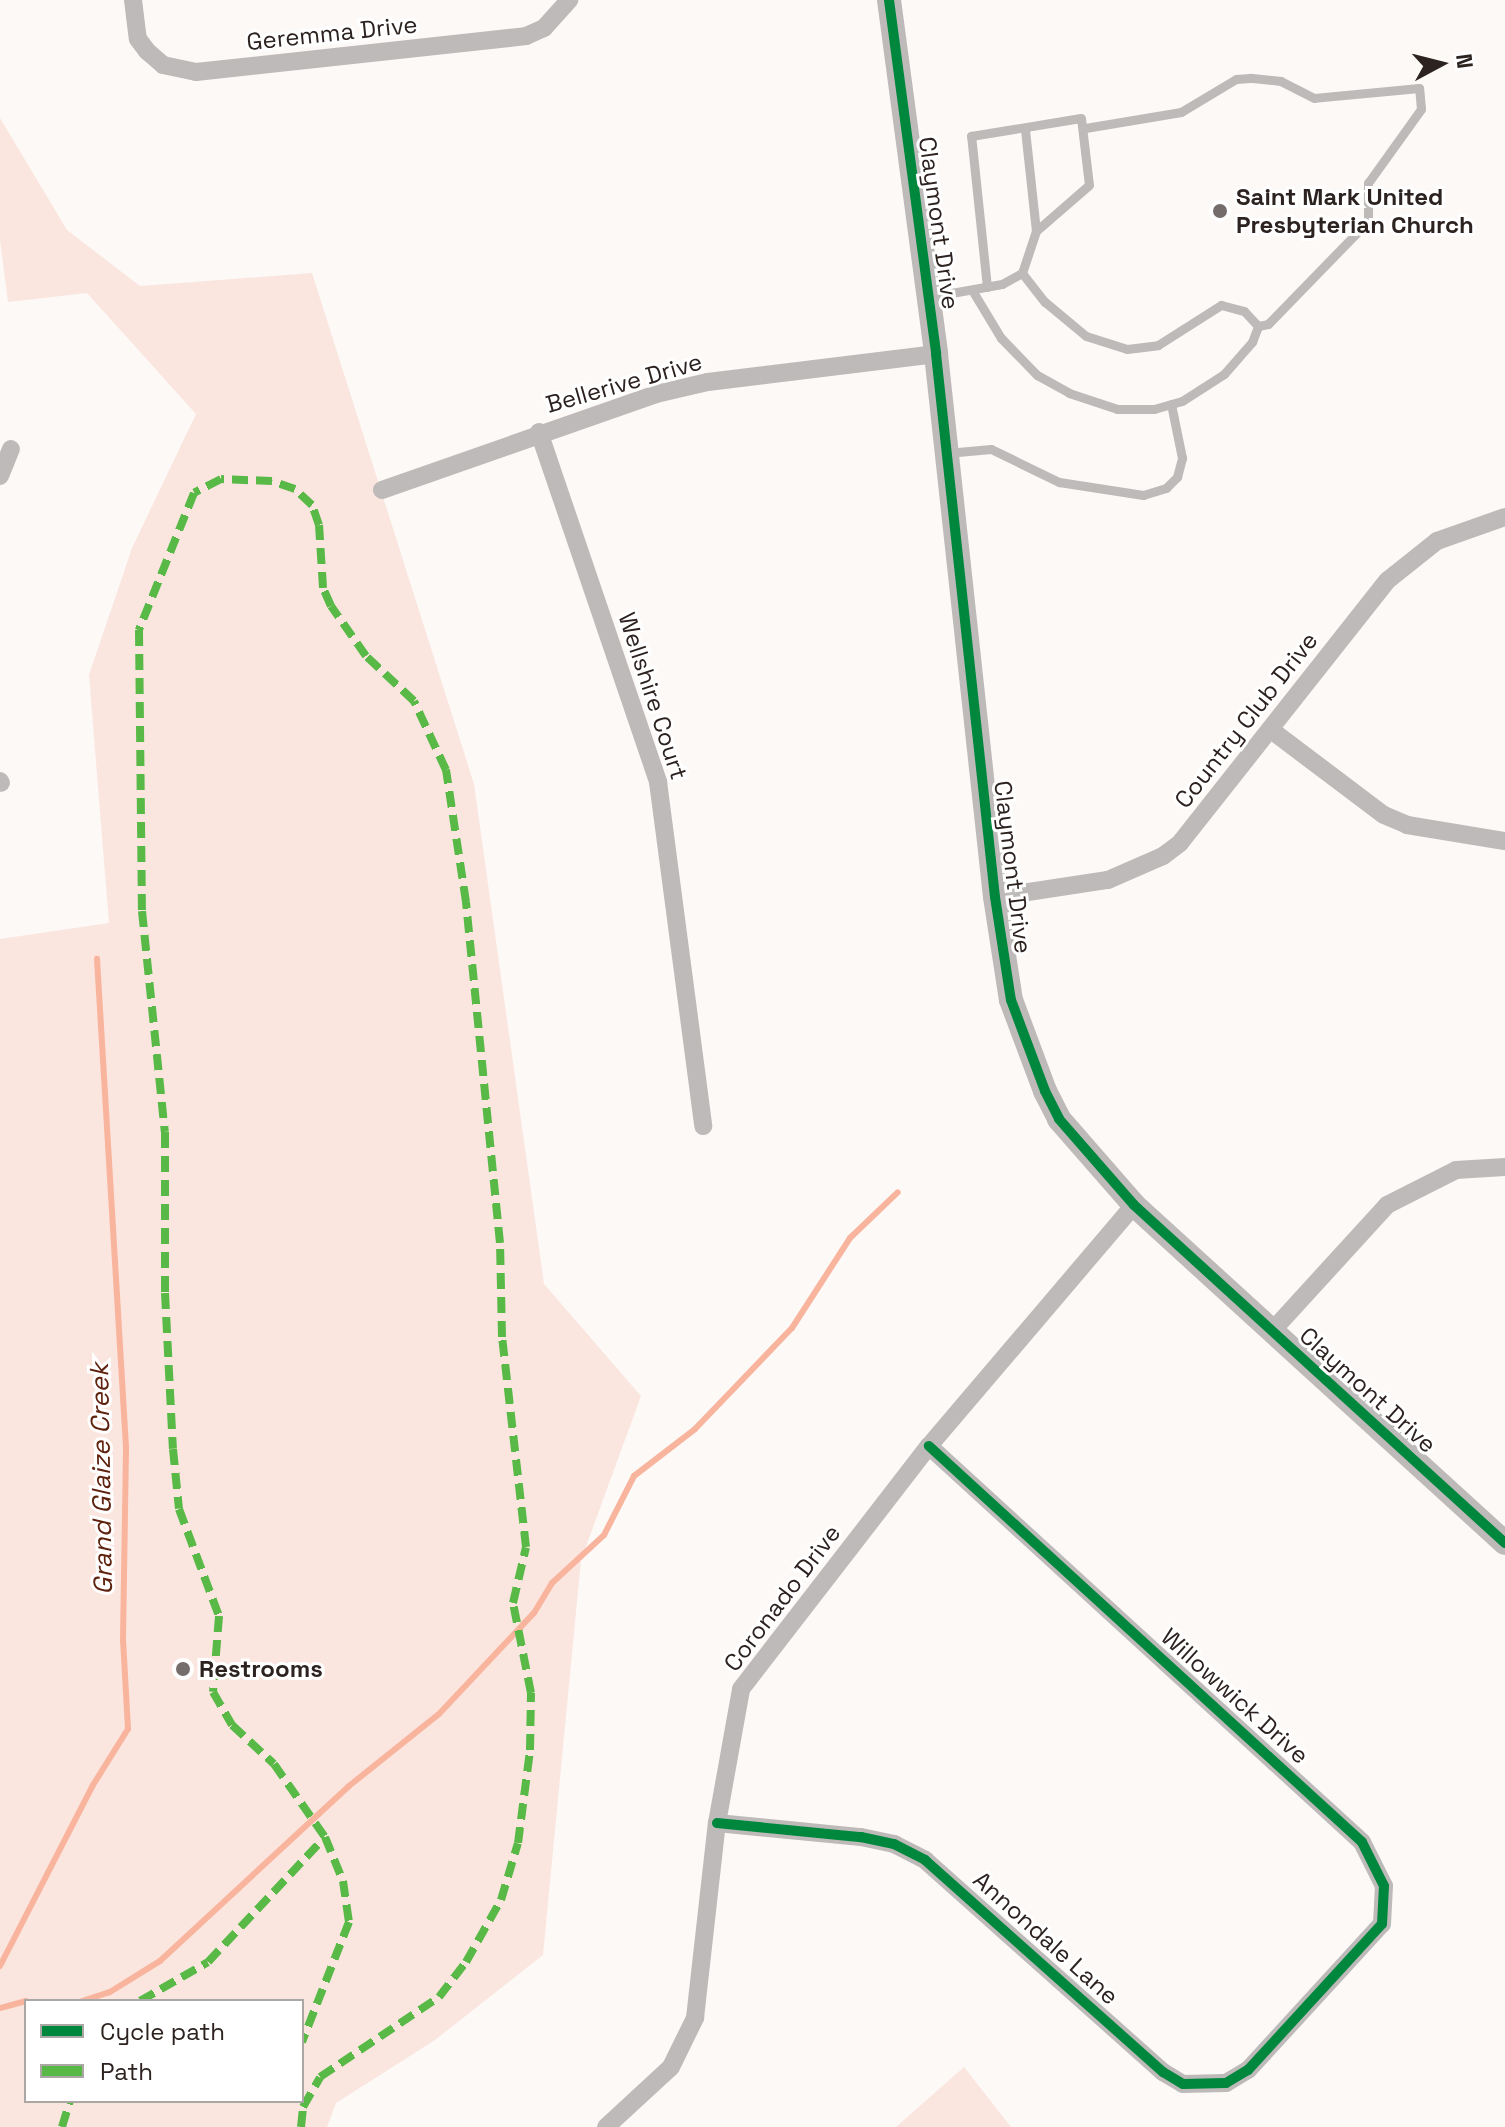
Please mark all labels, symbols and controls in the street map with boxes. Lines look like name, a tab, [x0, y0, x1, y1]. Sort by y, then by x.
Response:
street label: Geremma Drive	[245, 10, 419, 56]
north arrow	[1401, 24, 1481, 104]
text: N	[1450, 52, 1480, 70]
street label: Claymont Drive	[913, 135, 965, 311]
place label: Saint Mark United Presbyterian Church	[1236, 183, 1474, 239]
marker: Saint Mark United Presbyterian Church	[1211, 202, 1229, 220]
street label: Bellerive Drive	[543, 347, 705, 419]
street label: Wellshire Court	[612, 609, 694, 783]
street label: Country Club Drive	[1168, 626, 1324, 814]
street label: Claymont Drive	[988, 779, 1038, 955]
street label: Claymont Drive	[1294, 1321, 1442, 1459]
water label: Grand Glaize Creek	[84, 1363, 120, 1595]
street label: Coronado Drive	[718, 1519, 846, 1677]
street label: Willowwick Drive	[1155, 1622, 1315, 1770]
place label: Restrooms	[199, 1655, 323, 1683]
marker: Restrooms	[174, 1660, 192, 1678]
street label: Annondale Lane	[967, 1865, 1125, 2011]
legend	[24, 1999, 304, 2103]
text: Cycle path	[100, 2016, 225, 2047]
text: Path	[100, 2056, 153, 2087]

